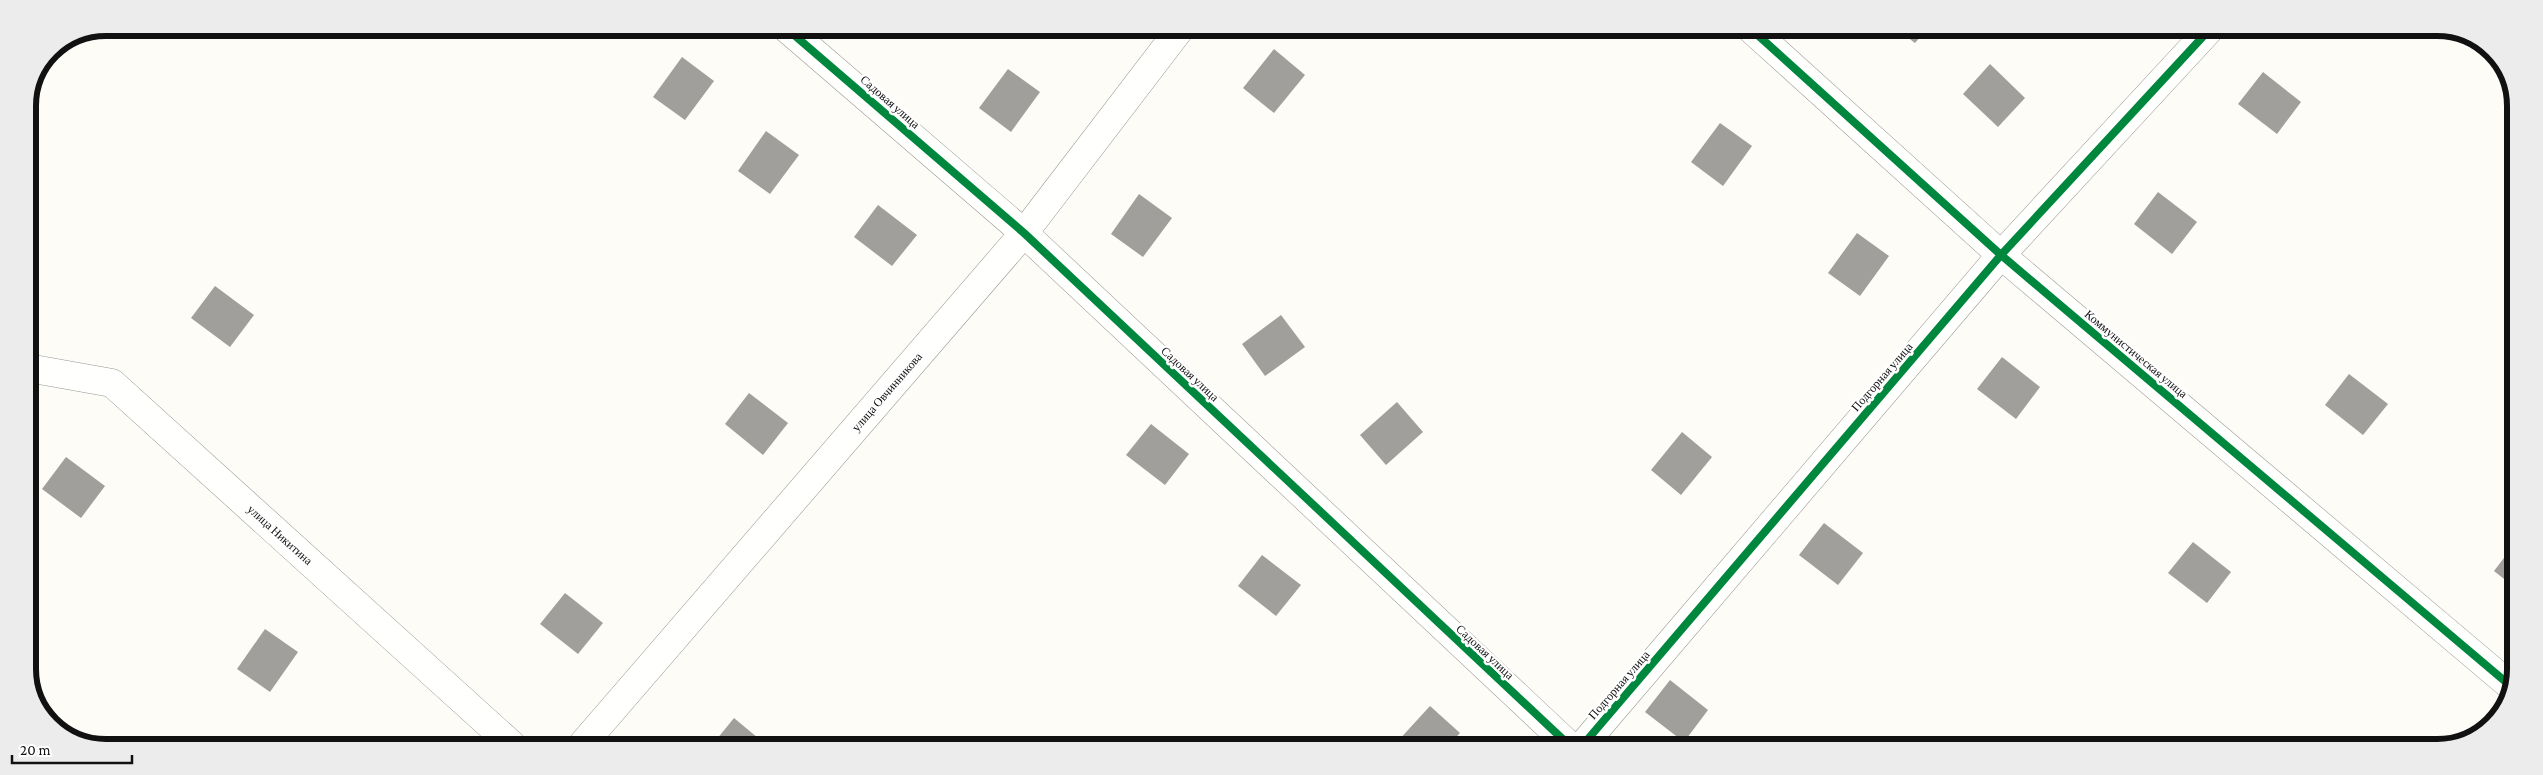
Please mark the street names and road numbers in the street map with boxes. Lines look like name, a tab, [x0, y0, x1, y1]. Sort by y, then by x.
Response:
street label: Садовая улица	[858, 73, 923, 132]
street label: Коммунистическая улица	[2082, 307, 2191, 401]
street label: Подгорная улица	[1848, 339, 1916, 414]
street label: Садовая улица	[1158, 344, 1222, 405]
street label: улица Овчинникова	[849, 349, 925, 434]
street label: улица Никитина	[245, 502, 316, 568]
street label: Садовая улица	[1453, 622, 1517, 683]
street label: Подгорная улица	[1585, 647, 1653, 722]

